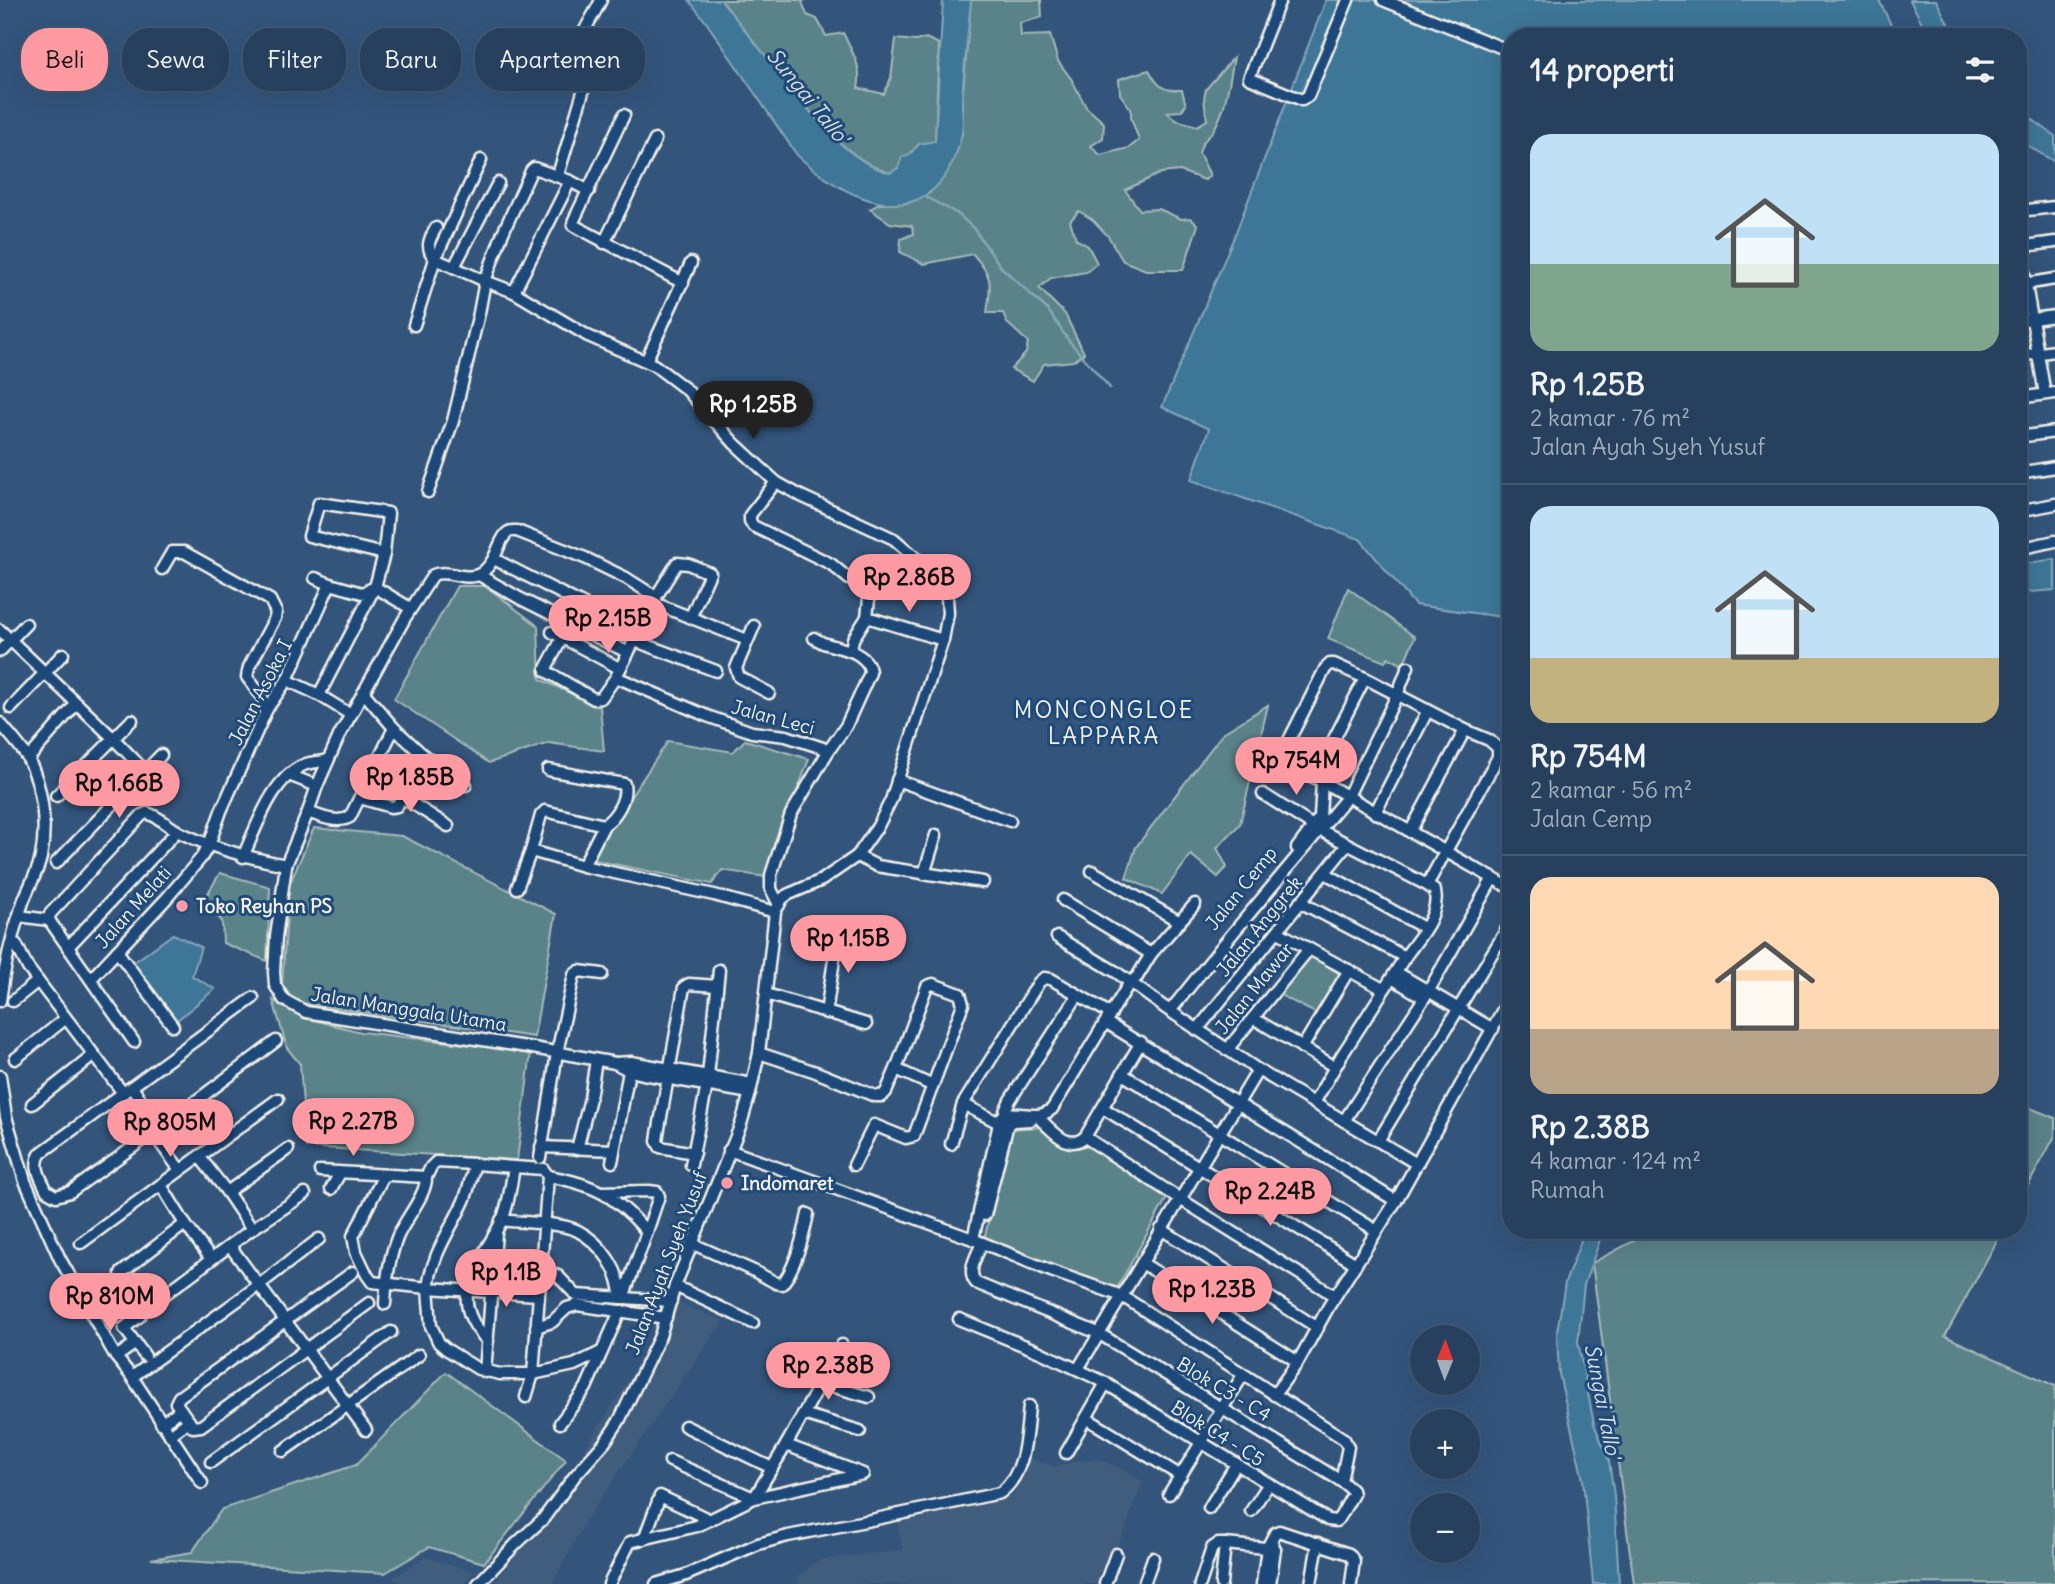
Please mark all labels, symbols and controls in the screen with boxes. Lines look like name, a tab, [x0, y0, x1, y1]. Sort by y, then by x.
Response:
chip: Beli	[21, 28, 108, 91]
chip: Sewa	[122, 28, 229, 91]
chip: Filter	[243, 28, 346, 91]
chip: Baru	[360, 28, 461, 91]
chip: Apartemen	[475, 28, 645, 91]
water label: Sungai Tallo'	[761, 42, 857, 152]
text: 14 properti	[1530, 51, 1675, 89]
icon: filters	[1961, 51, 1999, 89]
icon: home	[1702, 180, 1828, 306]
text: Rp 1.25B	[1530, 365, 1645, 403]
pin: Rp 1.25B	[681, 382, 825, 441]
text: Rp 1.25B	[709, 389, 797, 418]
text: 2 kamar · 76 m²	[1530, 403, 1690, 432]
text: Jalan Ayah Syeh Yusuf	[1530, 432, 1765, 461]
icon: home	[1702, 552, 1828, 678]
pin: Rp 2.86B	[837, 554, 981, 614]
text: Rp 2.86B	[863, 562, 955, 591]
pin: Rp 2.15B	[536, 596, 680, 655]
text: Rp 2.15B	[564, 603, 652, 632]
street label: Jalan Asoka I	[223, 635, 297, 749]
street label: Jalan Leci	[729, 694, 817, 740]
district label: MONCONGLOE LAPPARA	[1014, 695, 1194, 750]
text: Rp 754M	[1530, 737, 1647, 775]
pin: Rp 754M	[1231, 738, 1361, 797]
text: Rp 754M	[1251, 745, 1341, 774]
pin: Rp 1.85B	[338, 754, 482, 814]
pin: Rp 1.66B	[47, 760, 191, 820]
text: Rp 1.85B	[366, 762, 454, 791]
text: Rp 1.66B	[75, 768, 163, 797]
text: 2 kamar · 56 m²	[1530, 775, 1692, 804]
text: Jalan Cemp	[1530, 804, 1652, 833]
street label: Jalan Cemp	[1200, 841, 1282, 935]
street label: Jalan Melati	[90, 861, 176, 953]
street label: Jalan Anggrek	[1211, 871, 1307, 981]
place label: Toko Reyhan PS	[196, 894, 333, 918]
marker: Toko Reyhan PS	[174, 898, 190, 914]
pin: Rp 1.15B	[776, 916, 920, 975]
text: Rp 1.15B	[806, 923, 890, 952]
icon: home	[1702, 923, 1828, 1049]
street label: Jalan Mawar	[1210, 937, 1298, 1039]
street label: Jalan Manggala Utama	[310, 982, 509, 1036]
pin: Rp 2.27B	[281, 1098, 425, 1158]
pin: Rp 805M	[105, 1100, 235, 1159]
text: Rp 2.27B	[308, 1106, 398, 1135]
text: Rp 805M	[123, 1107, 217, 1136]
text: Rp 2.38B	[1530, 1108, 1650, 1146]
text: 4 kamar · 124 m²	[1530, 1146, 1701, 1175]
street label: Jalan Ayah Syeh Yusuf	[620, 1167, 712, 1358]
pin: Rp 2.24B	[1198, 1168, 1342, 1228]
place label: Indomaret	[741, 1171, 834, 1195]
marker: Indomaret	[719, 1175, 735, 1191]
text: Rumah	[1530, 1175, 1605, 1204]
text: Rp 2.24B	[1224, 1176, 1316, 1205]
pin: Rp 1.1B	[441, 1250, 571, 1309]
text: Rp 1.1B	[471, 1257, 541, 1286]
pin: Rp 1.23B	[1140, 1266, 1284, 1326]
pin: Rp 810M	[45, 1274, 175, 1333]
text: Rp 1.23B	[1168, 1274, 1256, 1303]
text: Rp 810M	[65, 1281, 155, 1310]
north arrow	[1410, 1325, 1480, 1395]
map controls	[1410, 1325, 1480, 1563]
water label: Sungai Tallo'	[1579, 1341, 1628, 1463]
pin: Rp 2.38B	[756, 1342, 900, 1402]
text: Rp 2.38B	[782, 1350, 874, 1379]
street label: Blok C3 - C4	[1173, 1352, 1275, 1426]
street label: Blok C4 - C5	[1167, 1395, 1269, 1471]
button: +	[1410, 1409, 1480, 1479]
button: −	[1410, 1493, 1480, 1563]

